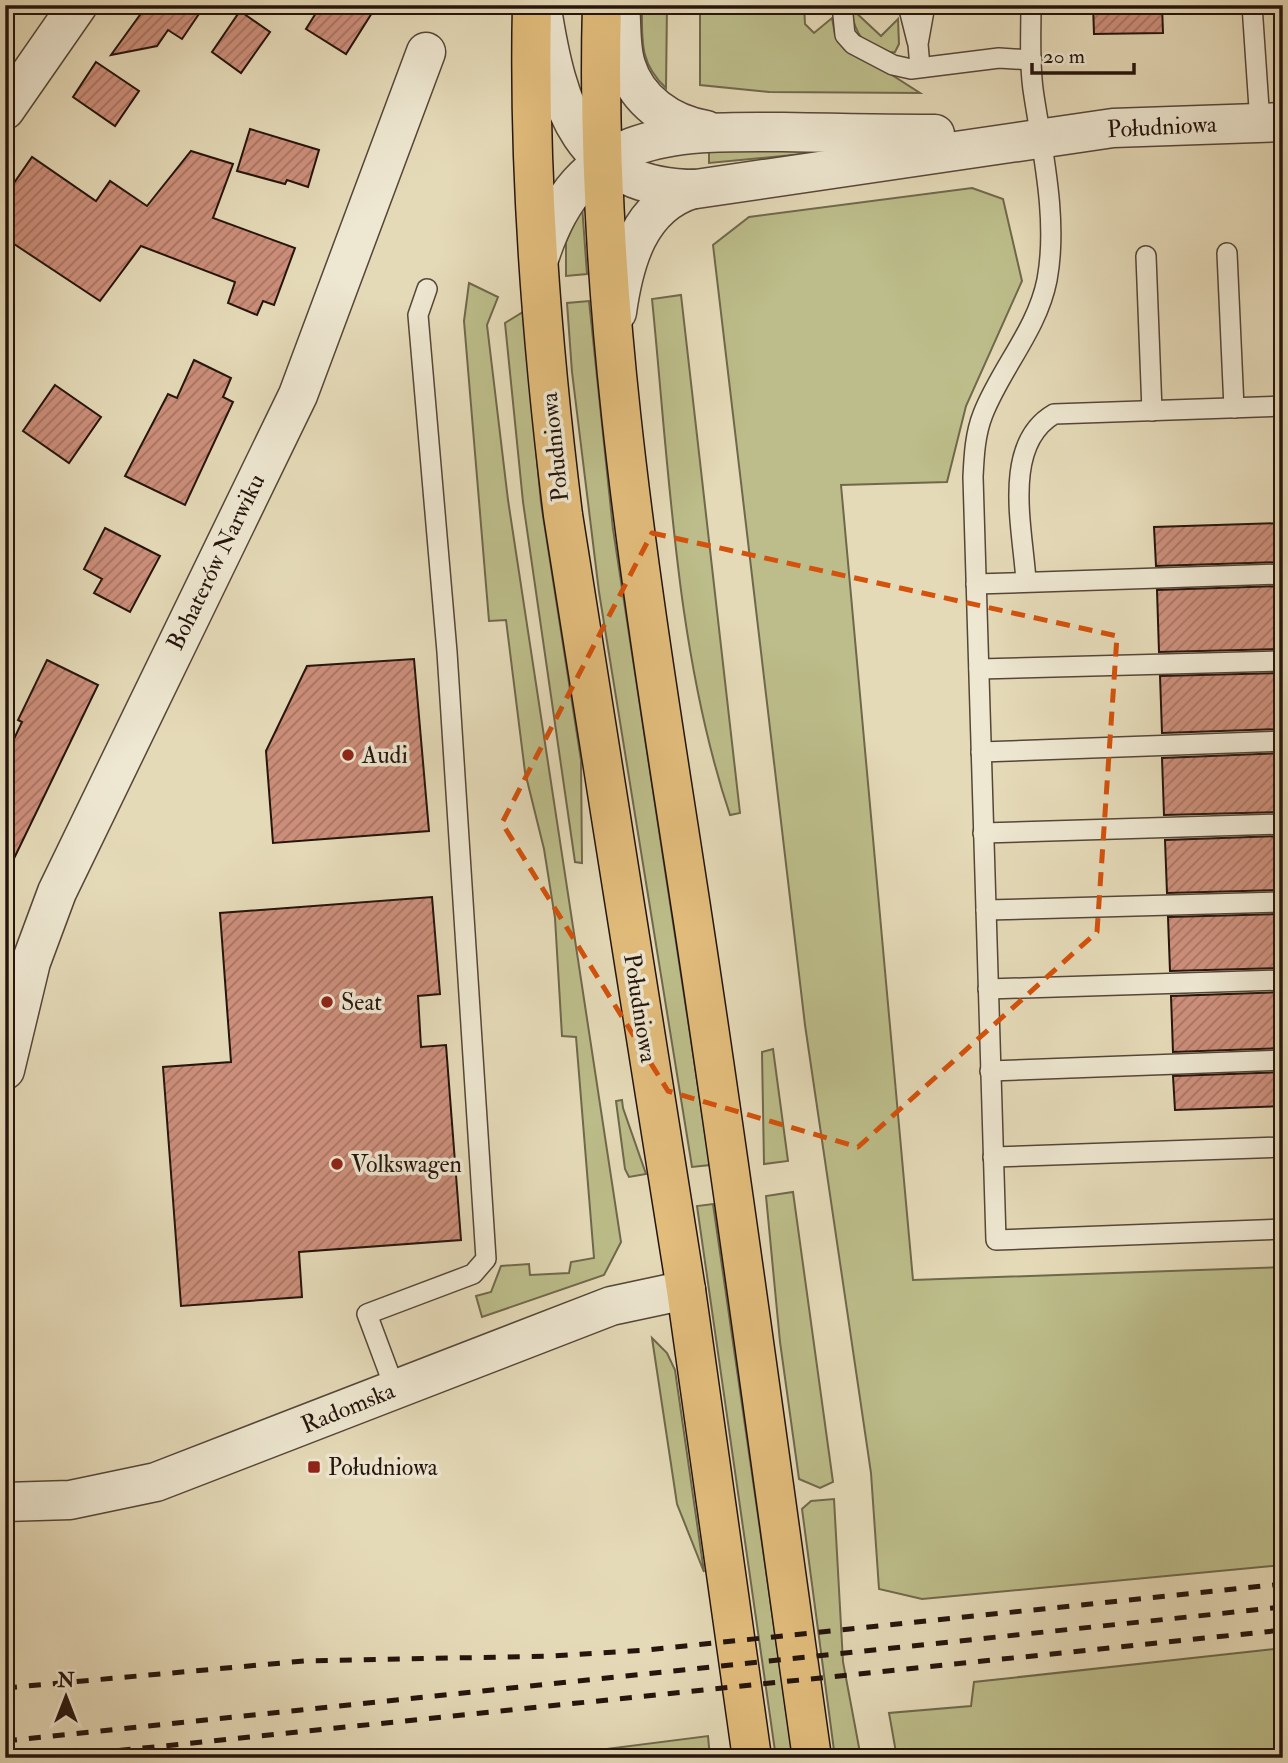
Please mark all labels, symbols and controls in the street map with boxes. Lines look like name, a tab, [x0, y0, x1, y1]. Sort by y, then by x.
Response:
scale bar	[1032, 32, 1134, 76]
text: 20 m	[1043, 43, 1085, 70]
street label: Południowa	[1106, 109, 1219, 145]
street label: Południowa	[534, 390, 576, 503]
street label: Bohaterów Narwiku	[160, 469, 272, 655]
place label: Audi	[361, 740, 408, 771]
marker: Audi	[340, 747, 356, 763]
street label: Południowa	[616, 951, 664, 1066]
place label: Seat	[341, 987, 382, 1018]
marker: Seat	[319, 994, 335, 1010]
place label: Volkswagen	[351, 1149, 462, 1180]
marker: Volkswagen	[329, 1156, 345, 1172]
street label: Radomska	[297, 1375, 400, 1441]
place label: Południowa	[328, 1452, 439, 1483]
marker: Południowa	[306, 1459, 322, 1475]
north arrow	[32, 1662, 102, 1732]
text: N	[56, 1669, 75, 1693]

